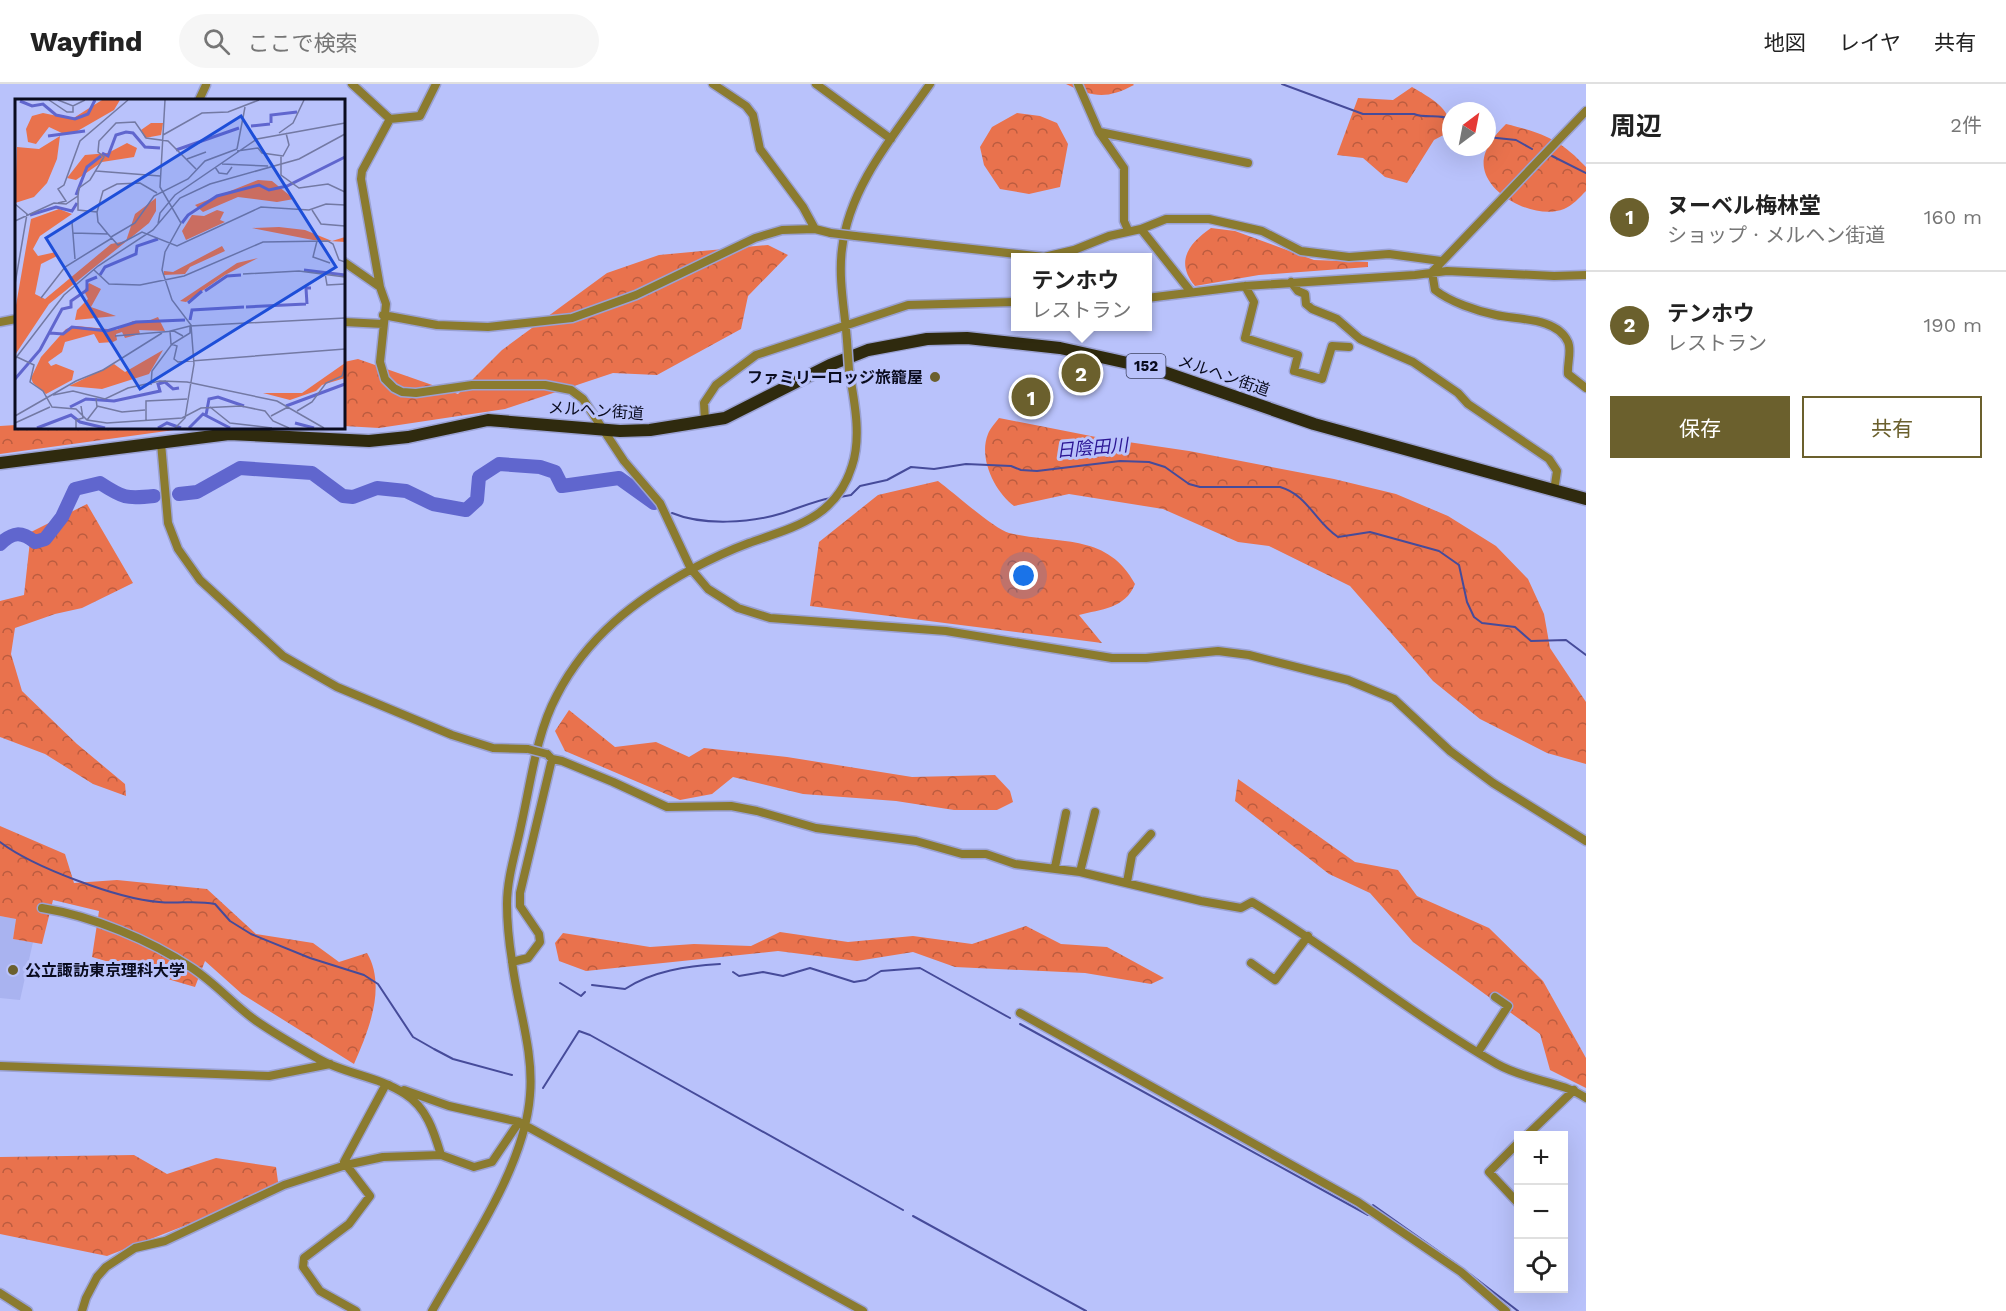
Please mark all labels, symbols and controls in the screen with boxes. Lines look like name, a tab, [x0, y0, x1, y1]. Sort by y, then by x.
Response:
search box	[179, 14, 599, 68]
text: Wayfind	[30, 25, 143, 58]
icon: search	[200, 25, 233, 58]
text: 地図	[1764, 30, 1806, 55]
text: レイヤ	[1839, 30, 1901, 55]
text: 共有	[1934, 30, 1976, 55]
text: ここで検索	[248, 31, 358, 56]
inset map	[15, 99, 345, 429]
north arrow	[1442, 102, 1496, 156]
text: 周辺	[1610, 111, 1662, 141]
text: 2件	[1950, 113, 1982, 137]
text: ヌーベル梅林堂	[1667, 193, 1821, 218]
text: 1	[1625, 205, 1634, 229]
text: 160 m	[1924, 205, 1982, 229]
text: ショップ · メルヘン街道	[1667, 223, 1885, 247]
popup	[1011, 253, 1152, 331]
text: テンホウ	[1032, 268, 1120, 293]
text: レストラン	[1032, 298, 1132, 322]
text: テンホウ	[1667, 301, 1755, 326]
text: 2	[1624, 313, 1635, 337]
text: 190 m	[1924, 313, 1982, 337]
text: レストラン	[1667, 331, 1767, 355]
pin: 2	[1062, 350, 1100, 396]
street label: メルヘン街道	[1175, 351, 1272, 400]
road number: 152	[1126, 354, 1166, 378]
place label: ファミリーロッジ旅籠屋	[747, 368, 923, 387]
marker: ファミリーロッジ旅籠屋	[928, 370, 942, 384]
pin: 1	[1012, 374, 1050, 420]
button: 保存	[1610, 396, 1790, 458]
button: 共有	[1802, 396, 1982, 458]
street label: メルヘン街道	[547, 398, 645, 423]
water label: 日陰田川	[1055, 434, 1131, 461]
your location	[1009, 561, 1038, 590]
place label: 公立諏訪東京理科大学	[25, 961, 185, 980]
marker: 公立諏訪東京理科大学	[6, 963, 20, 977]
map controls	[1514, 1131, 1568, 1293]
button: +	[1514, 1131, 1568, 1185]
button: −	[1514, 1185, 1568, 1239]
button: locate	[1514, 1239, 1568, 1293]

